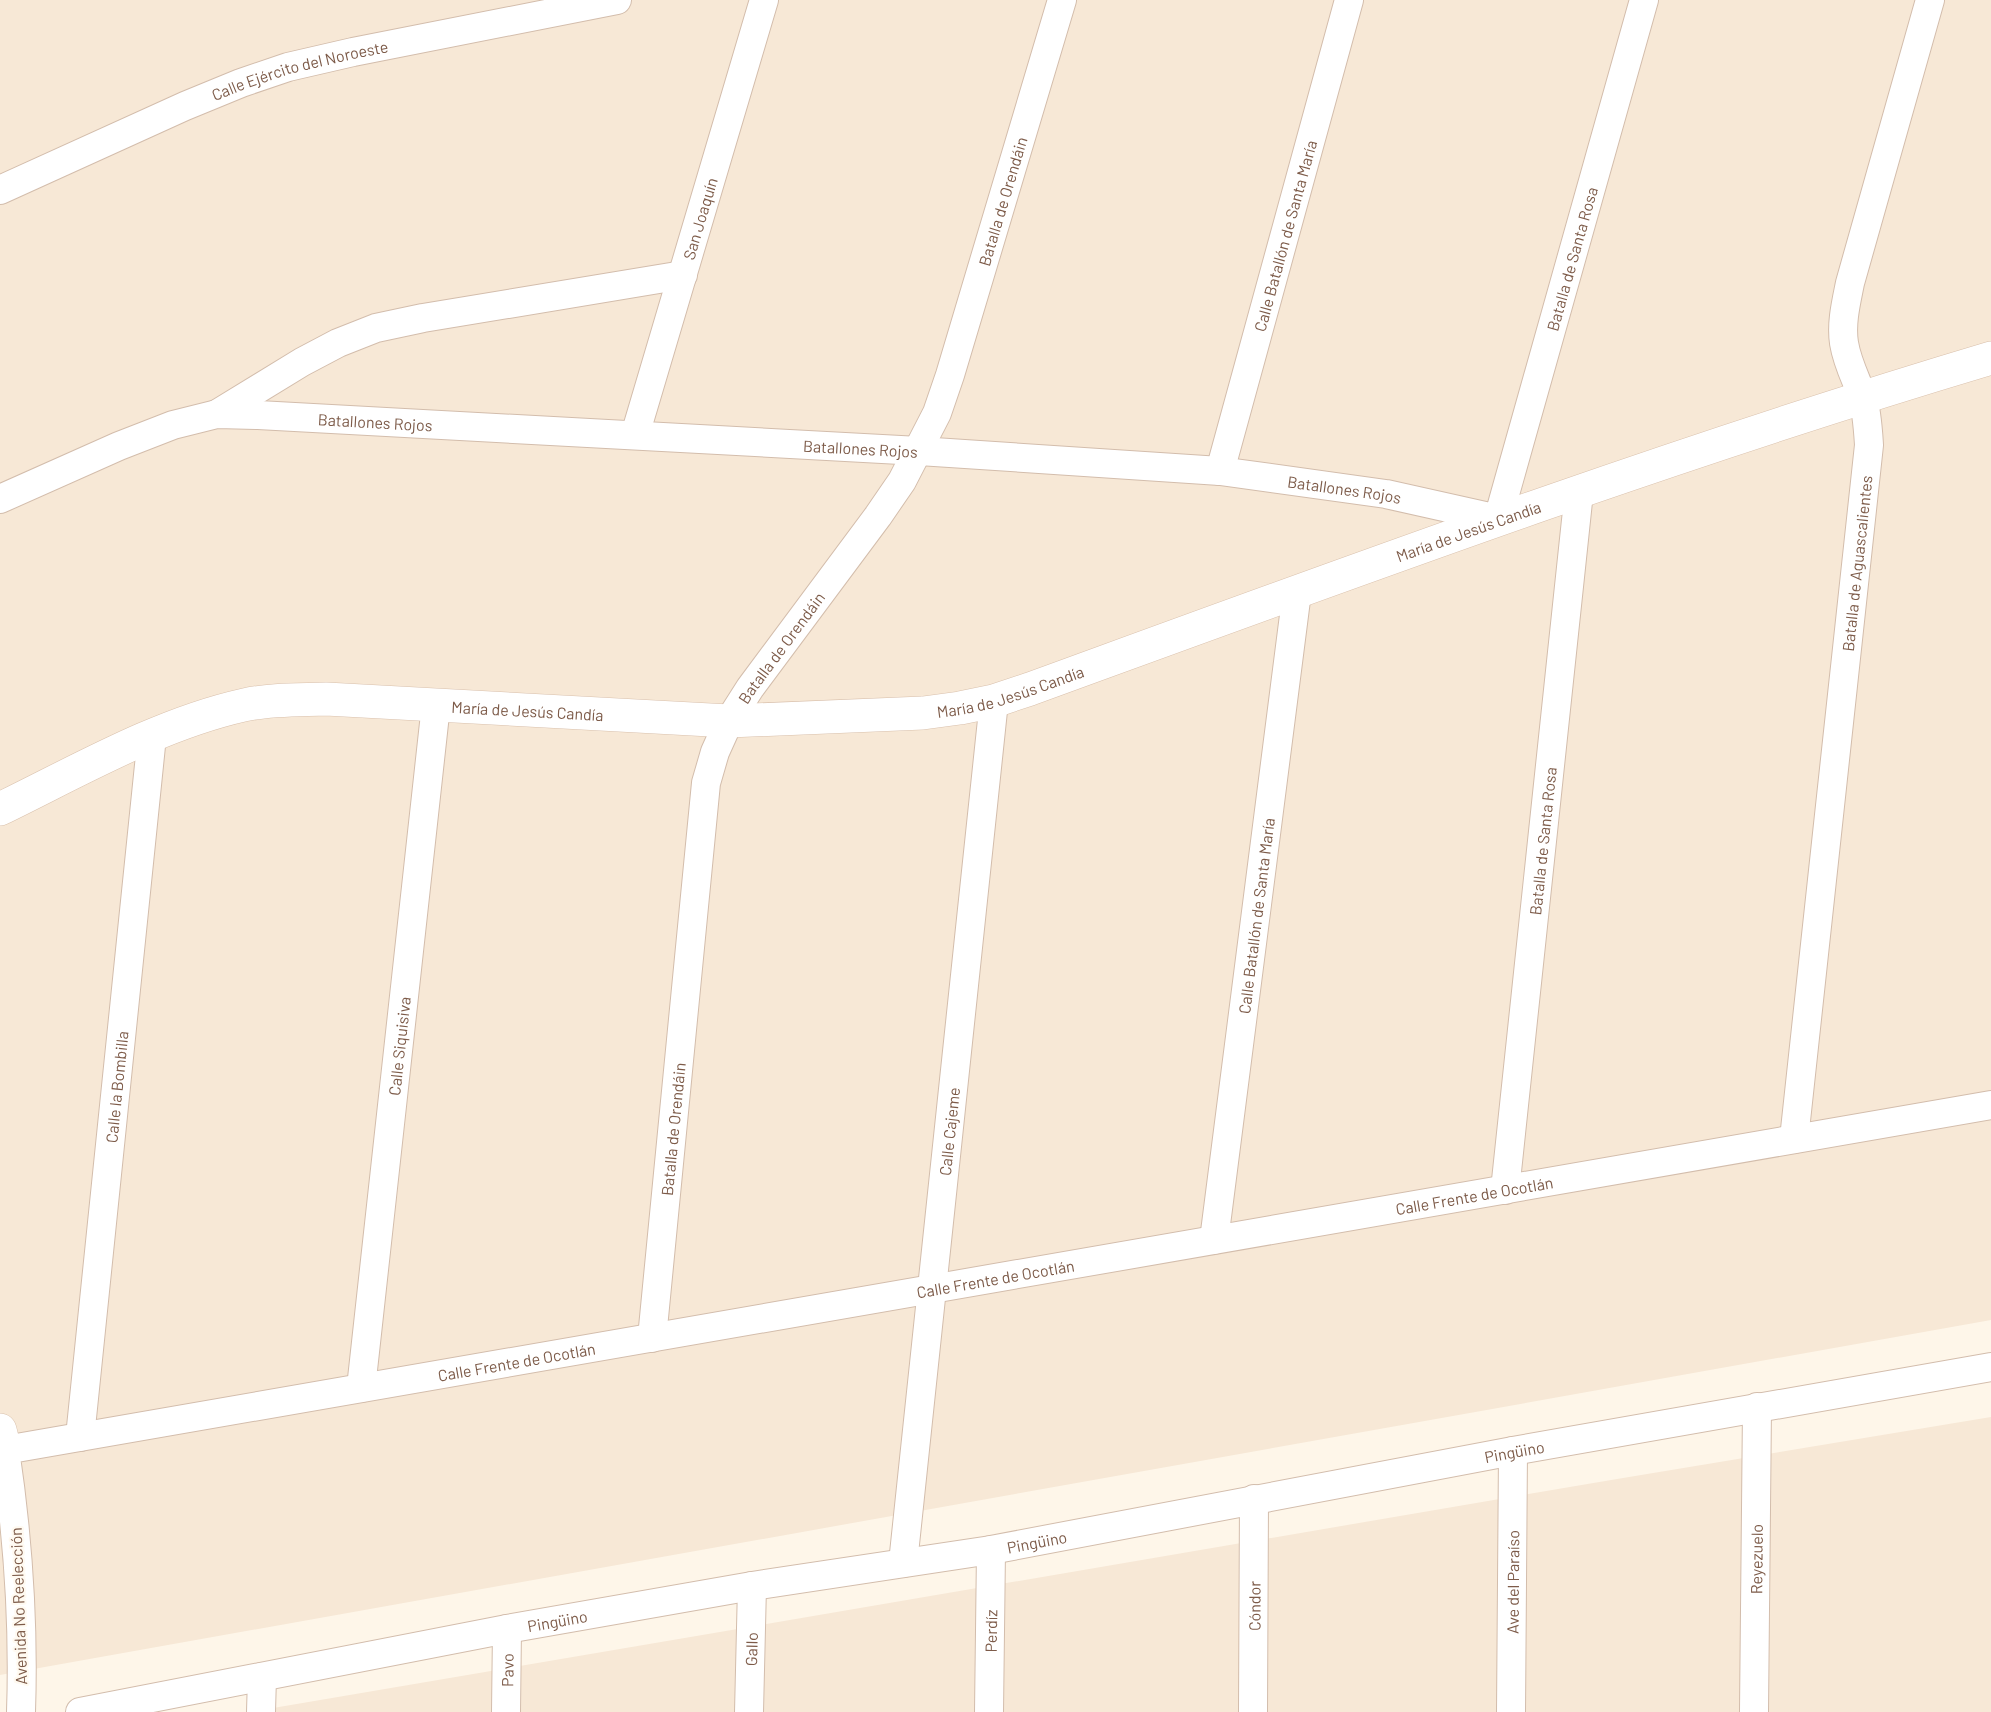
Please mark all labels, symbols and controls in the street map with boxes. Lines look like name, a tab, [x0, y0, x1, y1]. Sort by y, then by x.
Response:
street label: Calle Ejército del Noroeste	[208, 36, 390, 104]
street label: Batalla de Orendáin	[974, 134, 1030, 268]
street label: Calle Batallón de Santa María	[1249, 138, 1320, 333]
street label: San Joaquín	[678, 175, 720, 262]
street label: Batalla de Santa Rosa	[1542, 184, 1601, 333]
street label: Batallones Rojos	[317, 409, 433, 434]
street label: Batallones Rojos	[803, 435, 918, 460]
street label: Batallones Rojos	[1286, 471, 1403, 507]
street label: Batalla de Aguascalientes	[1837, 474, 1875, 652]
street label: María de Jesús Candía	[1393, 496, 1543, 565]
street label: Batalla de Orendáin	[733, 588, 828, 707]
street label: María de Jesús Candía	[935, 661, 1086, 721]
street label: María de Jesús Candía	[451, 696, 604, 724]
street label: Batalla de Santa Rosa	[1525, 766, 1559, 916]
street label: Calle Batallón de Santa María	[1234, 816, 1278, 1015]
street label: Calle Siquisiva	[384, 996, 413, 1096]
street label: Calle la Bombilla	[101, 1030, 131, 1144]
street label: Batalla de Orendáin	[656, 1062, 688, 1196]
street label: Calle Cajeme	[934, 1086, 963, 1177]
street label: Calle Frente de Ocotlán	[1394, 1172, 1554, 1218]
street label: Calle Frente de Ocotlán	[915, 1255, 1076, 1301]
street label: Calle Frente de Ocotlán	[436, 1338, 597, 1384]
street label: Pingüino	[1483, 1436, 1546, 1466]
street label: Reyezuelo	[1746, 1524, 1765, 1594]
street label: Pingüino	[1005, 1526, 1068, 1556]
street label: Avenida No Reelección	[6, 1527, 30, 1685]
street label: Ave del Paraíso	[1502, 1530, 1522, 1634]
street label: Cóndor	[1244, 1581, 1263, 1631]
street label: Pingüino	[526, 1606, 589, 1635]
street label: Perdíz	[980, 1610, 1000, 1652]
street label: Gallo	[741, 1632, 760, 1666]
street label: Pavo	[497, 1653, 516, 1687]

